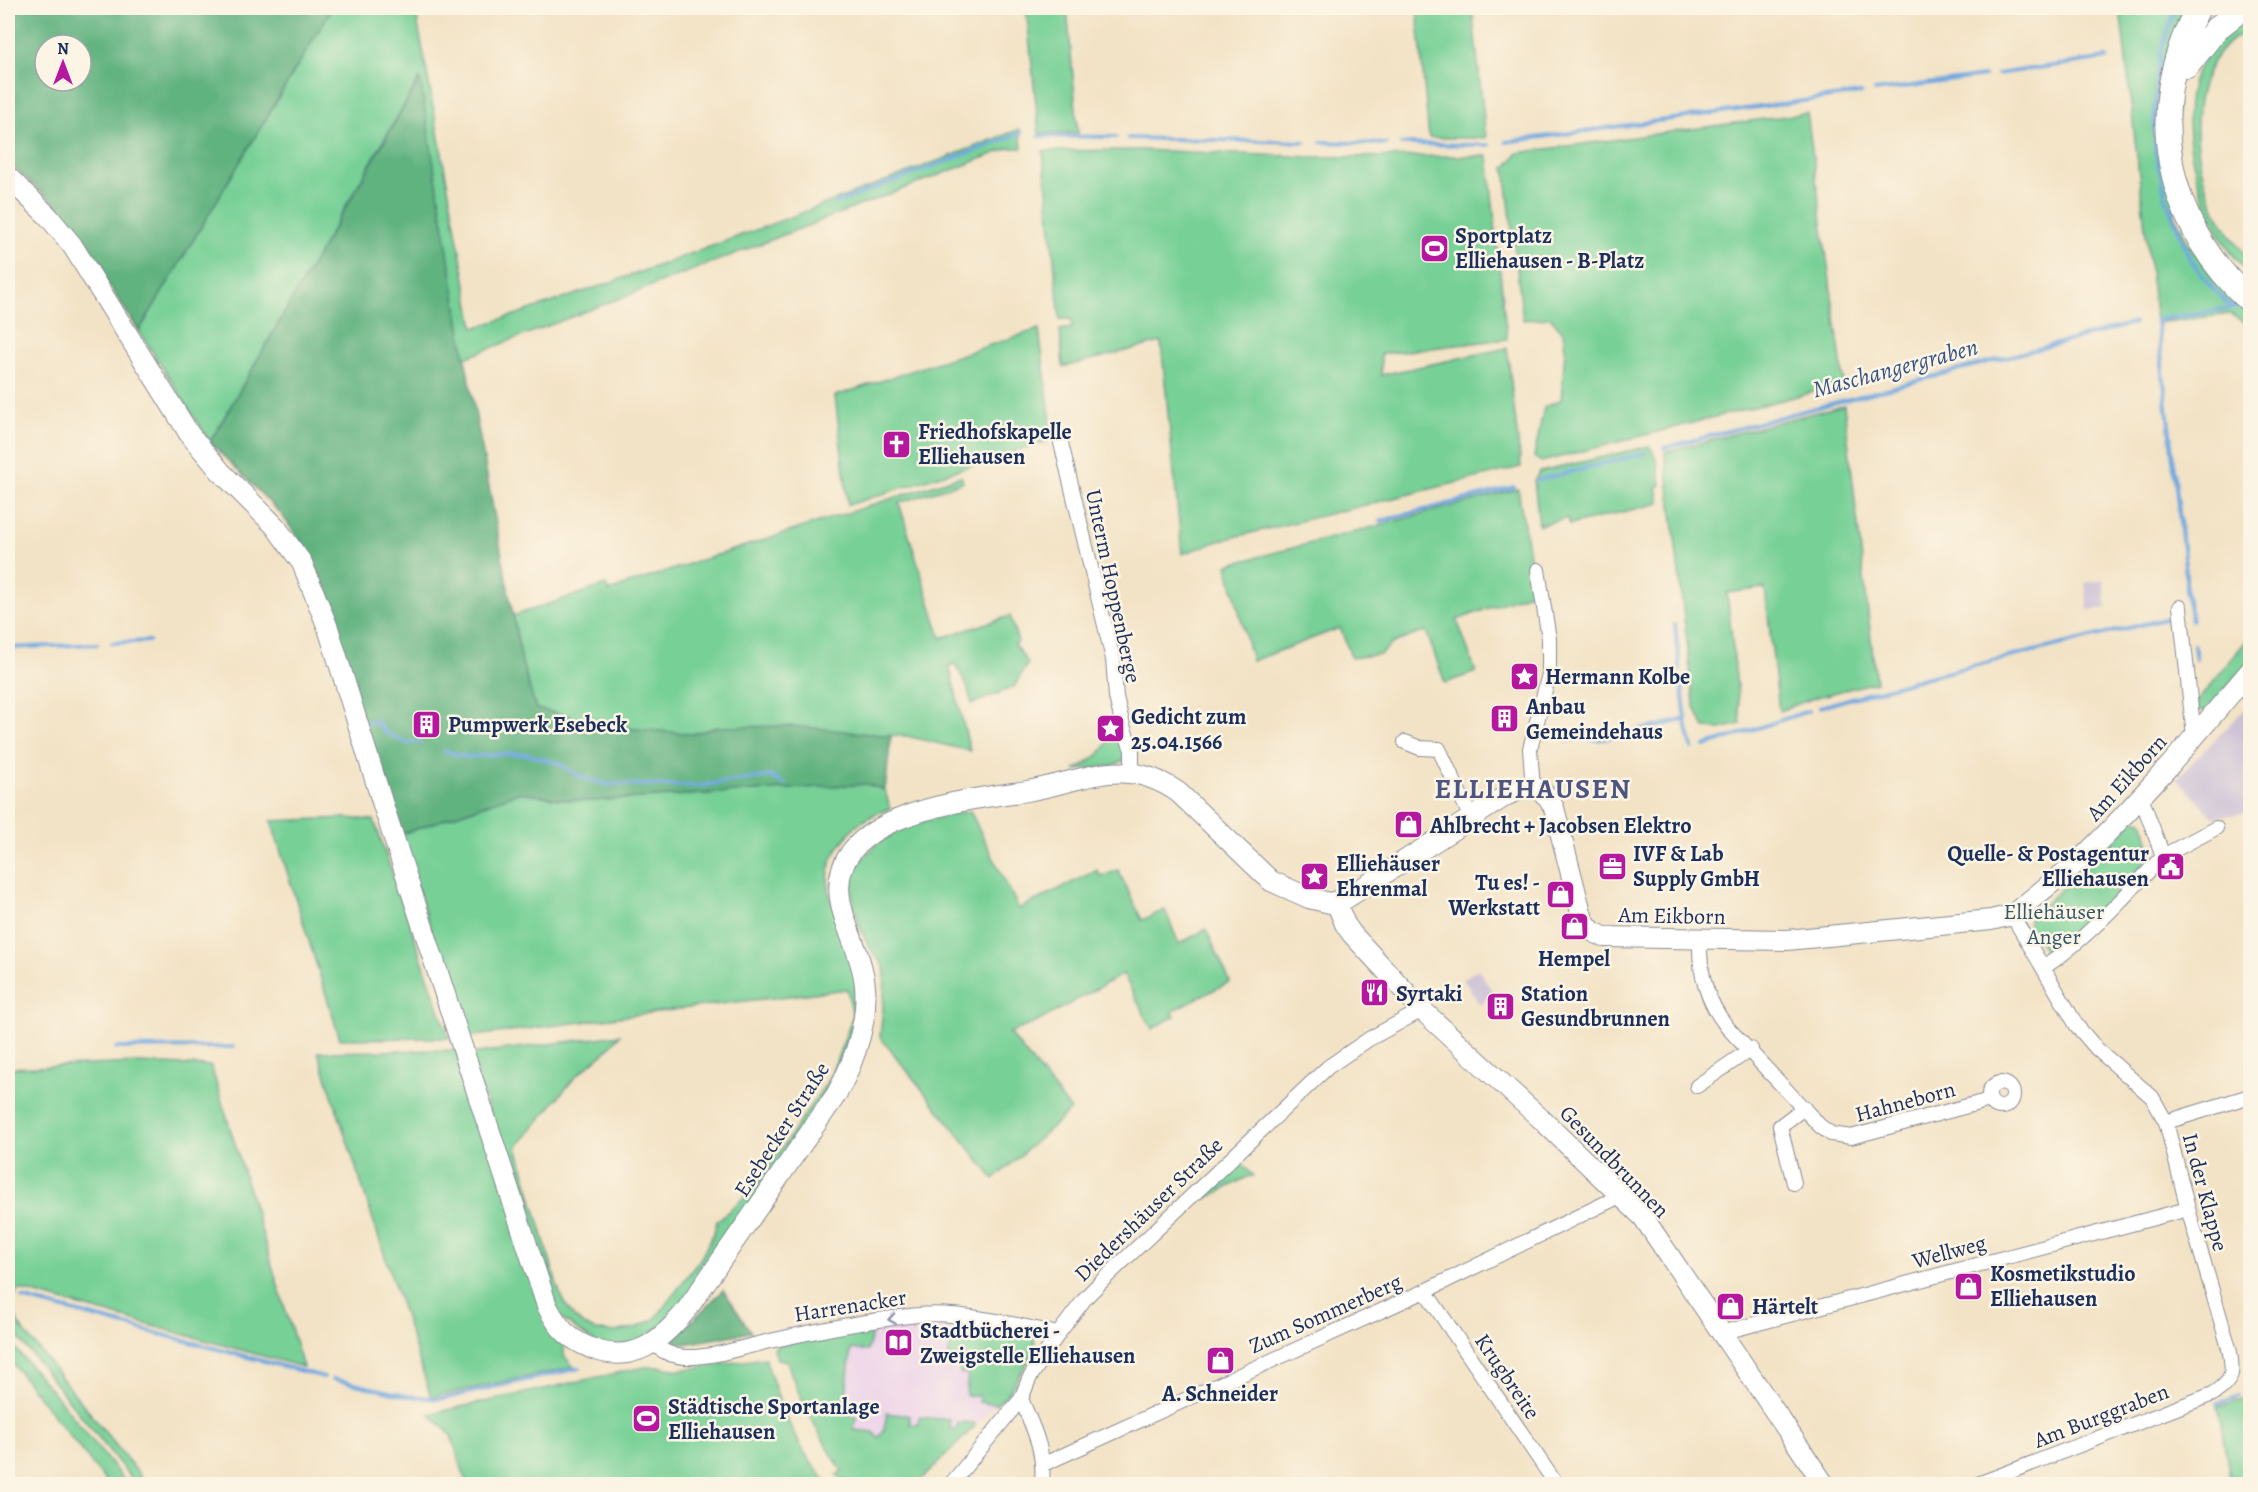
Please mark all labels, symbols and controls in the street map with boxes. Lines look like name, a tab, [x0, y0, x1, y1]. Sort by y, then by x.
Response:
north arrow	[33, 33, 93, 93]
text: N	[57, 38, 69, 60]
place label: Sportplatz Elliehausen - B-Platz	[1455, 221, 1644, 276]
sports icon: Sportplatz Elliehausen - B-Platz	[1418, 232, 1450, 264]
water label: Maschangergraben	[1809, 331, 1981, 405]
place label: Friedhofskapelle Elliehausen	[918, 417, 1072, 472]
church icon: Friedhofskapelle Elliehausen	[881, 428, 913, 460]
street label: Unterm Hoppenberge	[1078, 487, 1148, 686]
place icon: Hermann Kolbe	[1508, 660, 1540, 692]
place label: Hermann Kolbe	[1545, 662, 1690, 692]
place label: Anbau Gemeindehaus	[1525, 692, 1663, 747]
place label: Gedicht zum 25.04.1566	[1131, 702, 1246, 757]
building icon: Anbau Gemeindehaus	[1489, 703, 1521, 735]
building icon: Pumpwerk Esebeck	[411, 708, 443, 740]
place label: Pumpwerk Esebeck	[448, 710, 628, 740]
place icon: Gedicht zum 25.04.1566	[1094, 713, 1126, 745]
street label: Am Eikborn	[2079, 728, 2174, 828]
district label: ELLIEHAUSEN	[1434, 770, 1632, 808]
shop icon: Ahlbrecht + Jacobsen Elektro	[1393, 809, 1425, 841]
place label: Ahlbrecht + Jacobsen Elektro	[1429, 811, 1692, 841]
place label: IVF & Lab Supply GmbH	[1633, 839, 1760, 894]
place label: Quelle- & Postagentur Elliehausen	[1947, 839, 2149, 894]
place label: Elliehäuser Ehrenmal	[1336, 849, 1440, 904]
office icon: IVF & Lab Supply GmbH	[1596, 850, 1628, 882]
public building icon: Quelle- & Postagentur Elliehausen	[2154, 850, 2186, 882]
place icon: Elliehäuser Ehrenmal	[1299, 860, 1331, 892]
place label: Tu es! - Werkstatt	[1447, 868, 1541, 923]
shop icon: Tu es! - Werkstatt	[1545, 879, 1577, 911]
park label: Elliehäuser Anger	[2004, 897, 2104, 952]
street label: Am Eikborn	[1617, 900, 1726, 932]
shop icon: Hempel	[1558, 910, 1590, 942]
place label: Hempel	[1538, 944, 1610, 974]
restaurant icon: Syrtaki	[1359, 977, 1391, 1009]
place label: Syrtaki	[1396, 979, 1462, 1009]
place label: Station Gesundbrunnen	[1521, 979, 1670, 1034]
building icon: Station Gesundbrunnen	[1484, 990, 1516, 1022]
street label: Esebecker Straße	[727, 1056, 837, 1203]
street label: Hahneborn	[1852, 1074, 1959, 1130]
street label: Gesundbrunnen	[1553, 1099, 1676, 1225]
street label: In der Klappe	[2175, 1130, 2235, 1255]
street label: Diedershäuser Straße	[1068, 1131, 1230, 1289]
street label: Wellweg	[1908, 1228, 1989, 1276]
place label: Kosmetikstudio Elliehausen	[1990, 1259, 2136, 1314]
street label: Zum Sommerberg	[1244, 1267, 1407, 1361]
shop icon: Kosmetikstudio Elliehausen	[1953, 1270, 1985, 1302]
street label: Harrenacker	[792, 1282, 908, 1330]
shop icon: Härtelt	[1715, 1290, 1747, 1322]
place label: Härtelt	[1752, 1292, 1819, 1322]
one-way arrow	[887, 1312, 897, 1325]
place label: Stadtbücherei - Zweigstelle Elliehausen	[920, 1316, 1135, 1371]
library icon: Stadtbücherei - Zweigstelle Elliehausen	[883, 1327, 915, 1359]
street label: Krugbreite	[1467, 1328, 1547, 1425]
shop icon: A. Schneider	[1204, 1345, 1236, 1377]
street label: Am Burggraben	[2029, 1376, 2173, 1456]
place label: A. Schneider	[1161, 1379, 1278, 1409]
place label: Städtische Sportanlage Elliehausen	[668, 1392, 880, 1447]
sports icon: Städtische Sportanlage Elliehausen	[631, 1403, 663, 1435]

